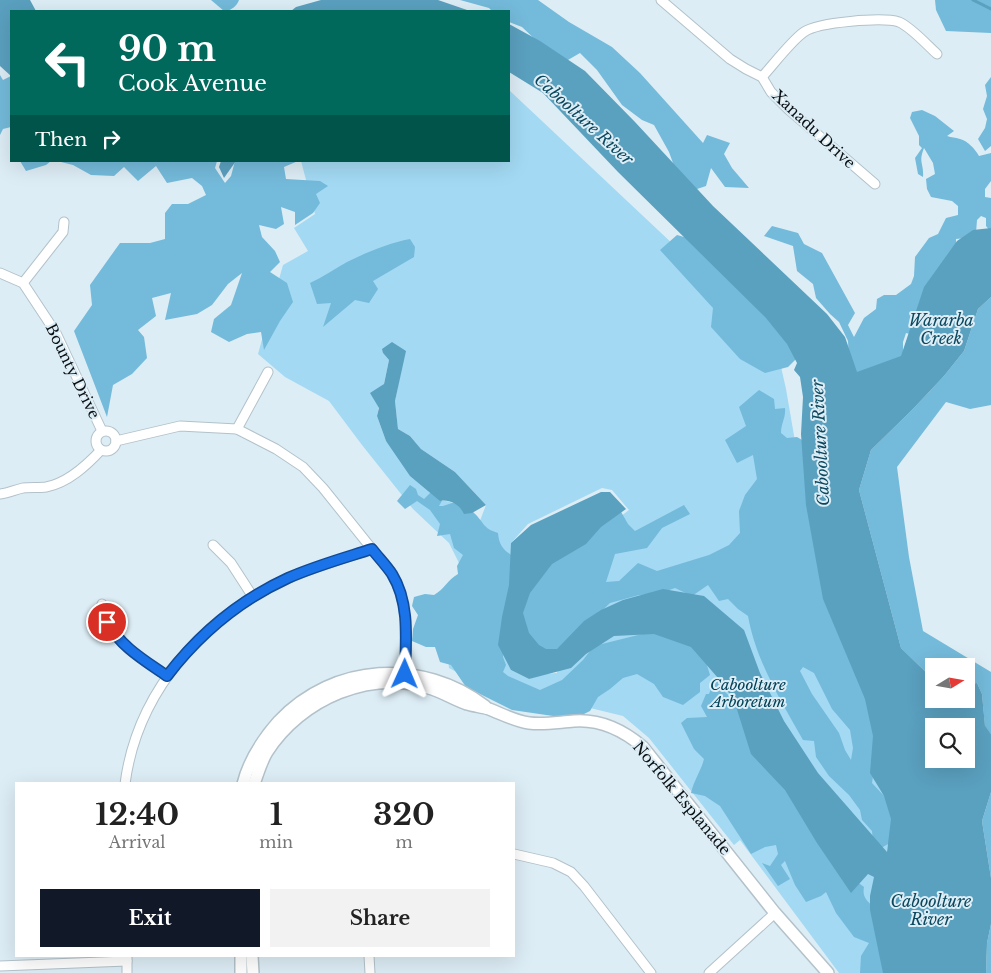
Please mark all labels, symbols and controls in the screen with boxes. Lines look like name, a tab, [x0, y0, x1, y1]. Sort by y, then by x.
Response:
text: 90 m	[118, 27, 216, 70]
icon: left	[35, 30, 100, 95]
water label: Caboolture River	[530, 69, 638, 169]
text: Cook Avenue	[118, 70, 267, 97]
street label: Xanadu Drive	[769, 86, 859, 172]
icon: right	[97, 125, 125, 153]
text: Then	[35, 128, 87, 151]
water label: Wararba Creek	[908, 310, 974, 348]
street label: Bounty Drive	[42, 320, 104, 422]
water label: Caboolture River	[807, 379, 833, 507]
pin	[86, 601, 128, 643]
icon: arrive	[93, 608, 121, 636]
position arrow	[378, 647, 430, 699]
north arrow	[925, 658, 975, 708]
map controls	[925, 658, 975, 768]
park label: Caboolture Arboretum	[709, 675, 786, 711]
button: search	[925, 718, 975, 768]
street label: Norfolk Esplanade	[629, 737, 735, 859]
text: 12:40	[95, 796, 179, 833]
text: 1	[270, 796, 283, 833]
text: 320	[373, 796, 435, 833]
text: Arrival	[109, 832, 166, 852]
text: min	[259, 832, 293, 852]
text: m	[395, 832, 413, 852]
button: Exit	[40, 889, 260, 947]
button: Share	[270, 889, 490, 947]
water label: Caboolture River	[891, 891, 972, 929]

